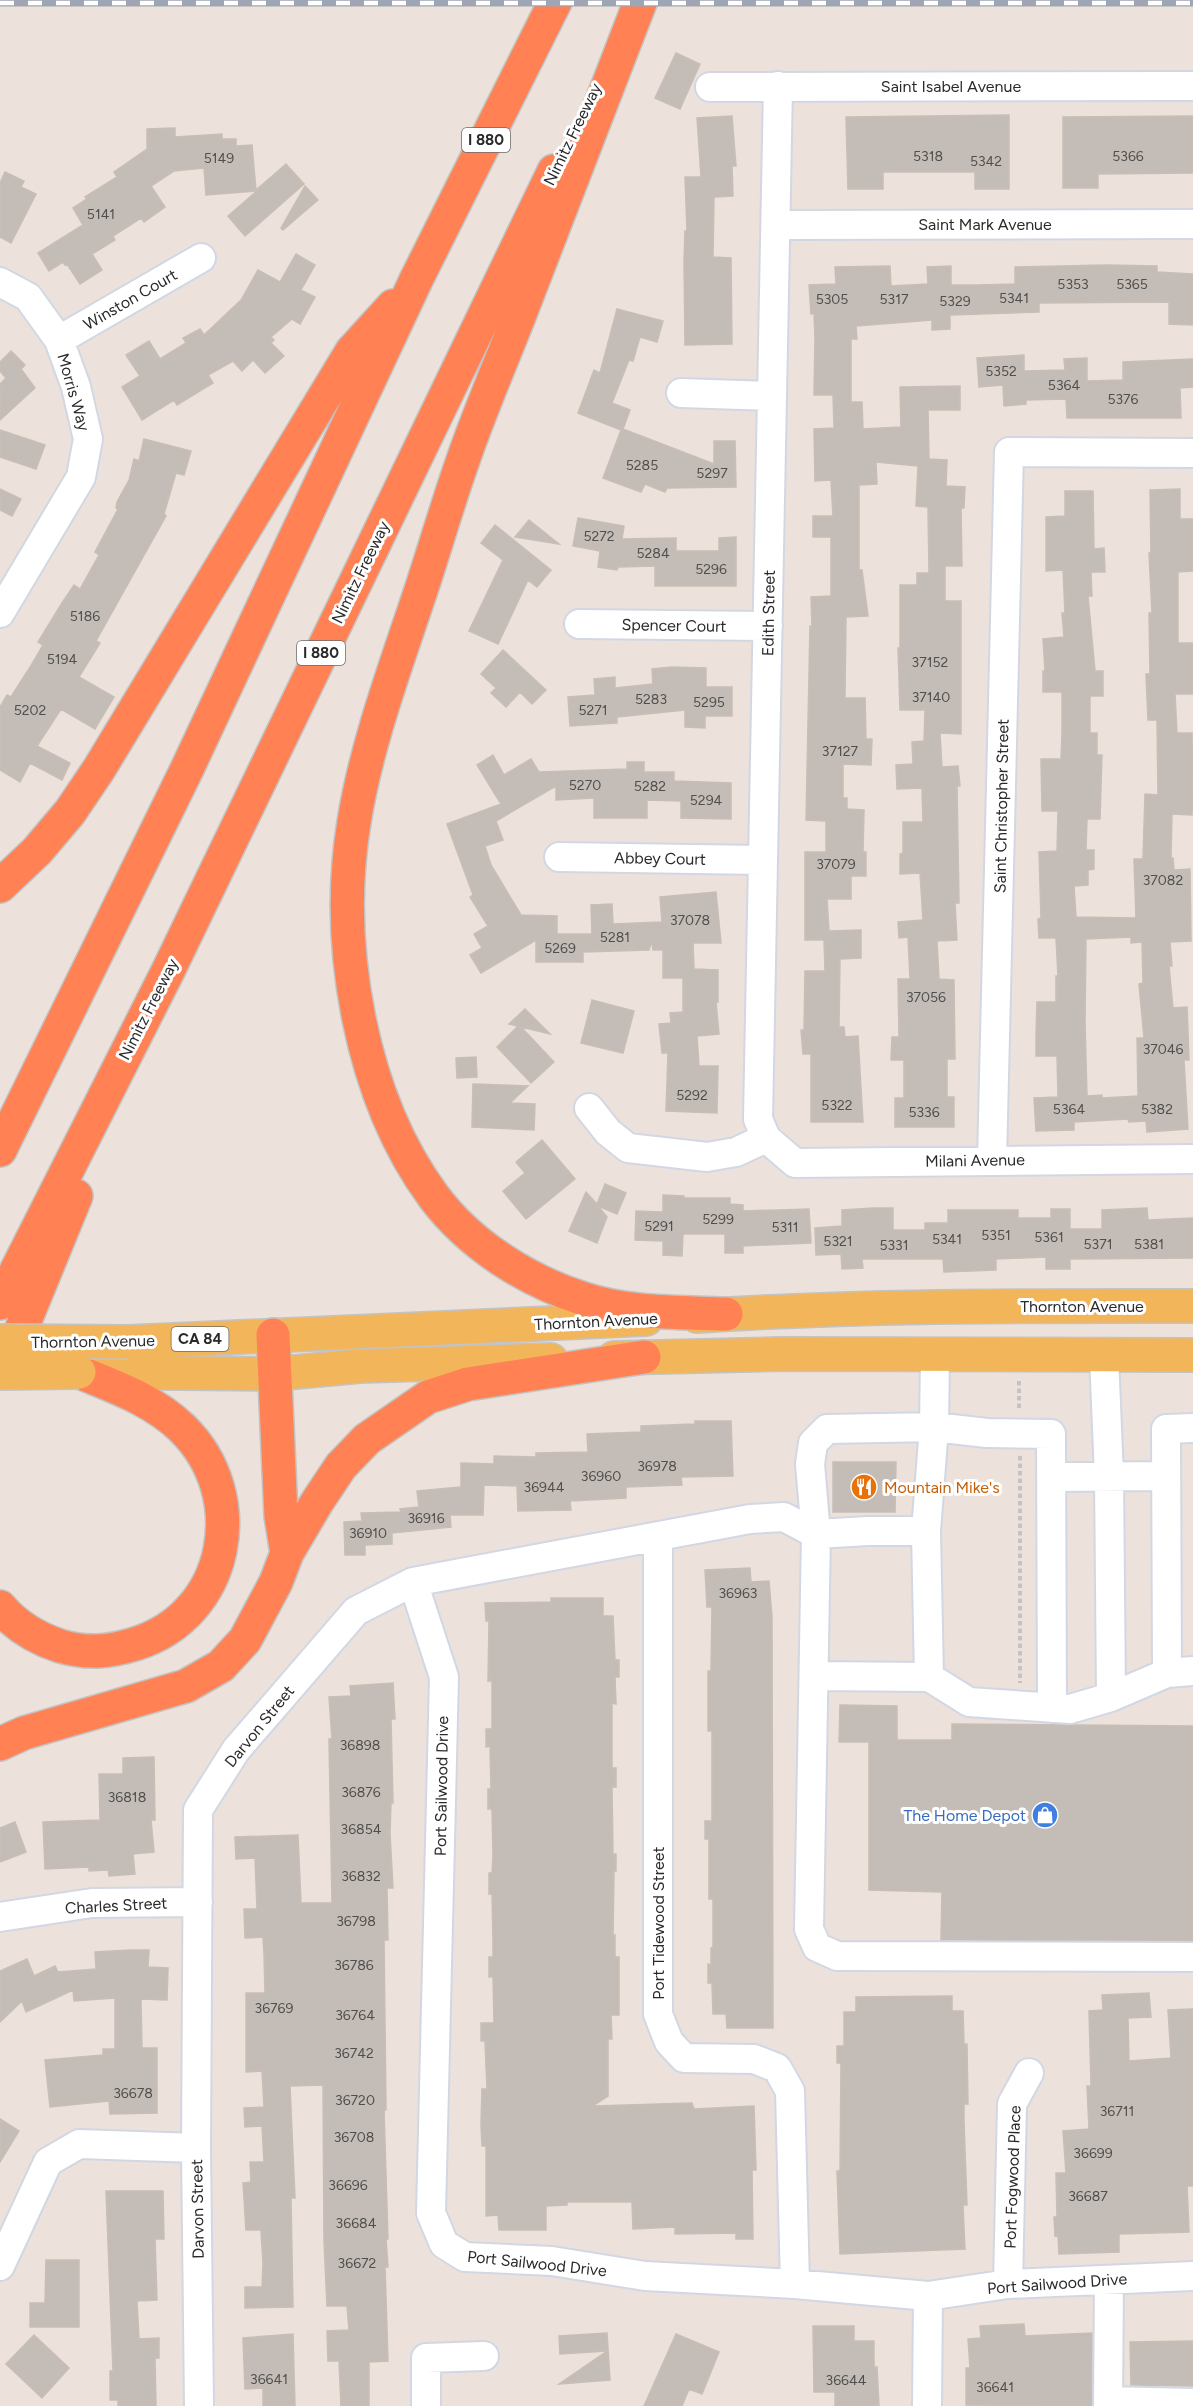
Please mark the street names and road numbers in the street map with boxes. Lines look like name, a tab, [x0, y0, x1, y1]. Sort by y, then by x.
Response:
street label: Saint Isabel Avenue	[881, 77, 1021, 96]
street label: Nimitz Freeway	[540, 80, 606, 188]
road number: I 880	[462, 128, 510, 152]
street label: Saint Mark Avenue	[918, 215, 1052, 234]
street label: Winston Court	[80, 265, 180, 334]
street label: Morris Way	[53, 351, 94, 434]
street label: Nimitz Freeway	[328, 518, 394, 626]
street label: Edith Street	[758, 570, 779, 656]
street label: Spencer Court	[621, 615, 727, 636]
road number: I 880	[297, 641, 345, 665]
street label: Saint Christopher Street	[990, 719, 1013, 893]
street label: Abbey Court	[614, 848, 706, 869]
street label: Nimitz Freeway	[115, 955, 182, 1063]
street label: Milani Avenue	[925, 1150, 1025, 1171]
street label: Thornton Avenue	[1020, 1297, 1144, 1316]
street label: Thornton Avenue	[534, 1309, 659, 1334]
road number: CA 84	[172, 1327, 228, 1351]
street label: Thornton Avenue	[31, 1331, 155, 1352]
street label: Darvon Street	[221, 1682, 298, 1771]
street label: Port Sailwood Drive	[431, 1715, 452, 1856]
street label: Port Tidewood Street	[649, 1846, 668, 2000]
street label: Charles Street	[64, 1893, 168, 1918]
street label: Port Fogwood Place	[1000, 2105, 1025, 2249]
street label: Darvon Street	[187, 2159, 208, 2259]
street label: Port Sailwood Drive	[466, 2247, 608, 2280]
street label: Port Sailwood Drive	[986, 2269, 1128, 2298]

